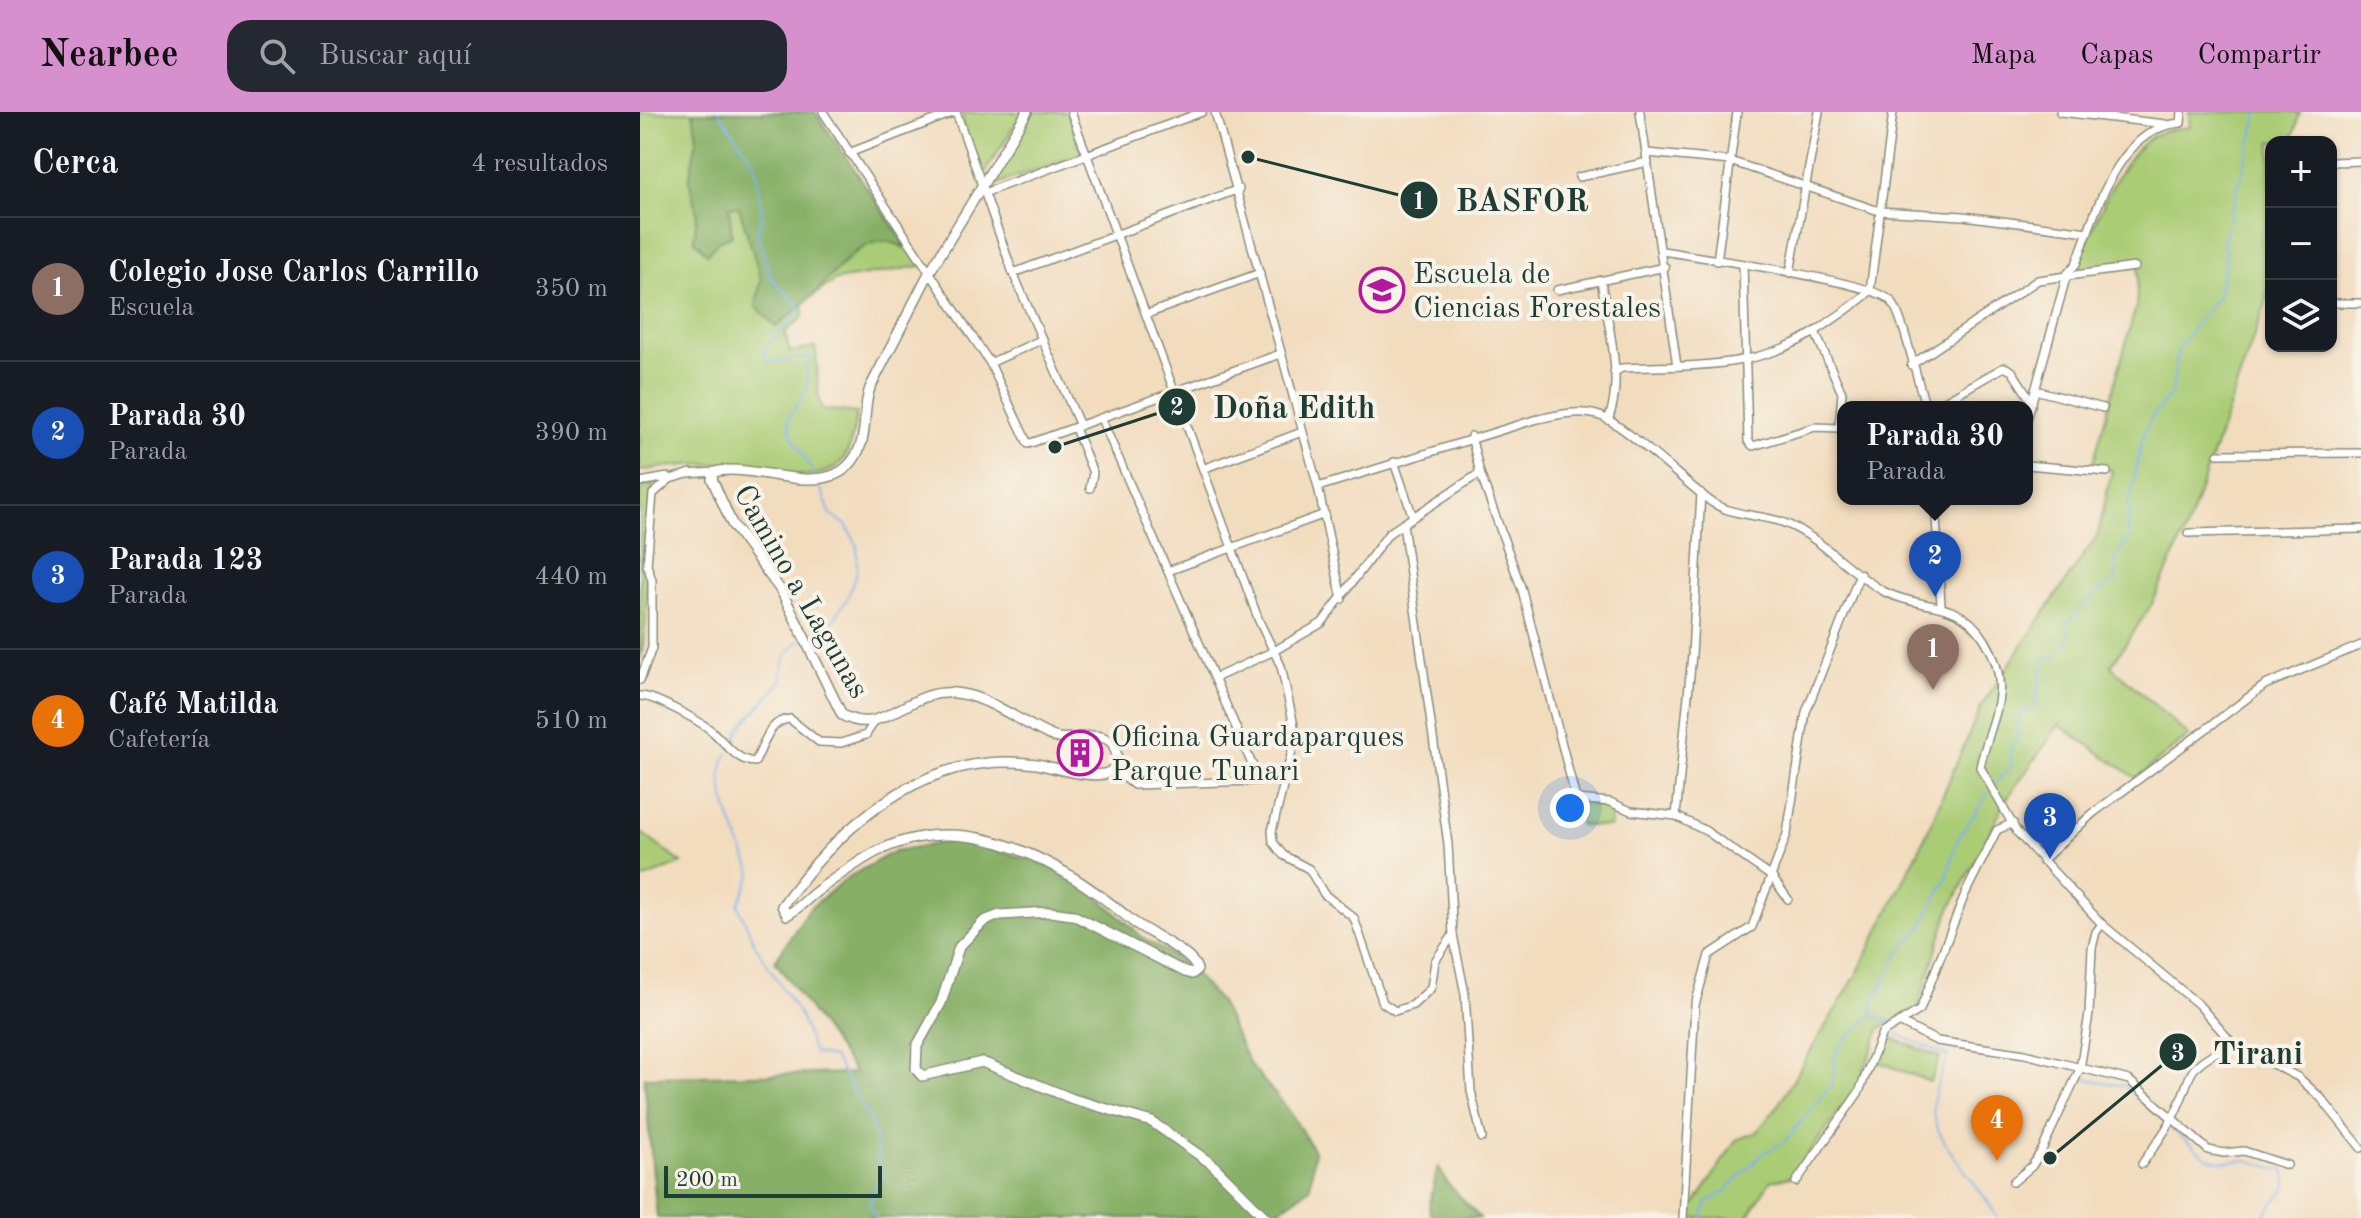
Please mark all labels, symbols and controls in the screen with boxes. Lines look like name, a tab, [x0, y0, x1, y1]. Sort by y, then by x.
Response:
search box	[227, 20, 787, 92]
icon: search	[255, 34, 299, 78]
text: Nearbee	[40, 37, 179, 75]
text: Buscar aquí	[319, 41, 471, 71]
text: Mapa	[1971, 42, 2036, 70]
text: Capas	[2080, 42, 2153, 70]
text: Compartir	[2197, 42, 2321, 70]
map controls	[2265, 136, 2337, 352]
button: +	[2265, 136, 2337, 208]
text: Cerca	[32, 147, 118, 181]
text: 4 resultados	[471, 151, 608, 177]
callout: BASFOR	[1399, 172, 1604, 228]
text: BASFOR	[1455, 187, 1589, 219]
text: 1	[1412, 191, 1426, 215]
button: −	[2265, 208, 2337, 280]
text: Colegio Jose Carlos Carrillo	[108, 258, 479, 288]
place label: Escuela de Ciencias Forestales	[1413, 260, 1661, 324]
school or university icon: Escuela de Ciencias Forestales	[1358, 266, 1406, 314]
text: 1	[50, 276, 66, 302]
text: 350 m	[535, 276, 608, 302]
button: layers	[2265, 280, 2337, 352]
text: Escuela	[108, 295, 194, 321]
callout: Doña Edith	[1157, 379, 1392, 435]
text: Doña Edith	[1213, 394, 1375, 426]
text: 2	[1170, 397, 1184, 421]
popup	[1837, 401, 2033, 505]
text: Parada 30	[108, 402, 246, 432]
text: 2	[50, 420, 66, 446]
text: 390 m	[535, 420, 608, 446]
text: Parada 30	[1866, 422, 2004, 452]
text: Parada	[108, 439, 187, 465]
text: Parada	[1866, 459, 1945, 485]
street label: Camino a Lagunas	[727, 480, 873, 704]
pin: 2	[1909, 531, 1961, 597]
text: Parada 123	[108, 546, 263, 576]
text: 3	[50, 564, 66, 590]
text: 440 m	[535, 564, 608, 590]
text: Parada	[108, 583, 187, 609]
pin: 1	[1907, 624, 1959, 690]
text: Café Matilda	[108, 690, 278, 720]
text: 4	[50, 708, 66, 734]
text: 510 m	[535, 708, 608, 734]
place label: Oficina Guardaparques Parque Tunari	[1111, 723, 1404, 787]
text: Cafetería	[108, 727, 210, 753]
building icon: Oficina Guardaparques Parque Tunari	[1056, 729, 1104, 777]
your location	[1550, 788, 1590, 828]
pin: 3	[2024, 793, 2076, 859]
callout: Tirani	[2158, 1024, 2319, 1080]
text: Tirani	[2213, 1040, 2303, 1072]
text: 3	[2171, 1043, 2185, 1067]
pin: 4	[1971, 1095, 2023, 1161]
scale bar	[664, 1162, 882, 1198]
text: 200 m	[676, 1169, 738, 1191]

